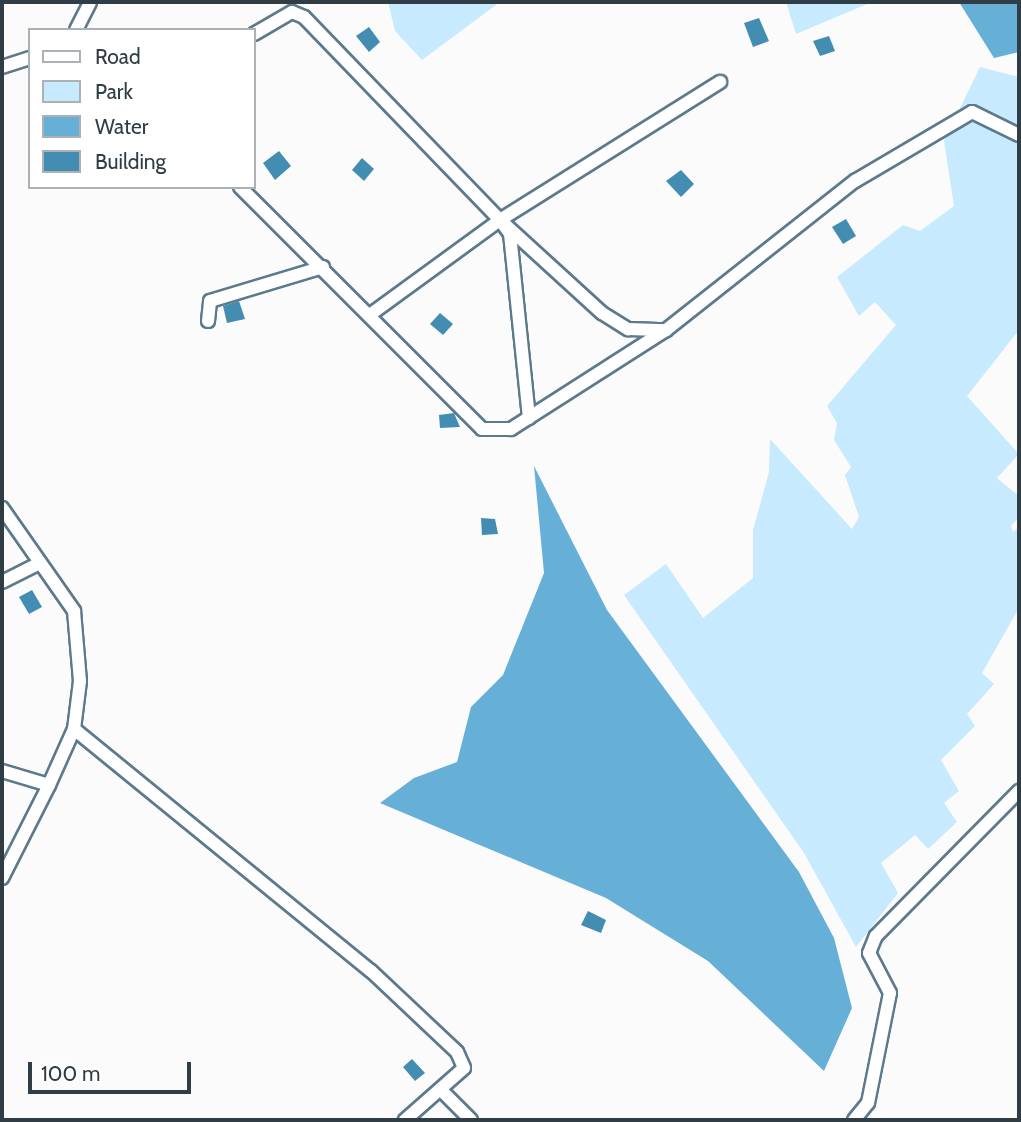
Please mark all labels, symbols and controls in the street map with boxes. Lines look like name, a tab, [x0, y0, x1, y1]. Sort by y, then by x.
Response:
legend	[28, 28, 256, 189]
text: Road	[95, 44, 141, 69]
text: Park	[95, 79, 133, 104]
text: Water	[95, 114, 148, 139]
text: Building	[95, 149, 166, 174]
scale bar	[32, 1048, 194, 1092]
text: 100 m	[41, 1061, 100, 1086]

